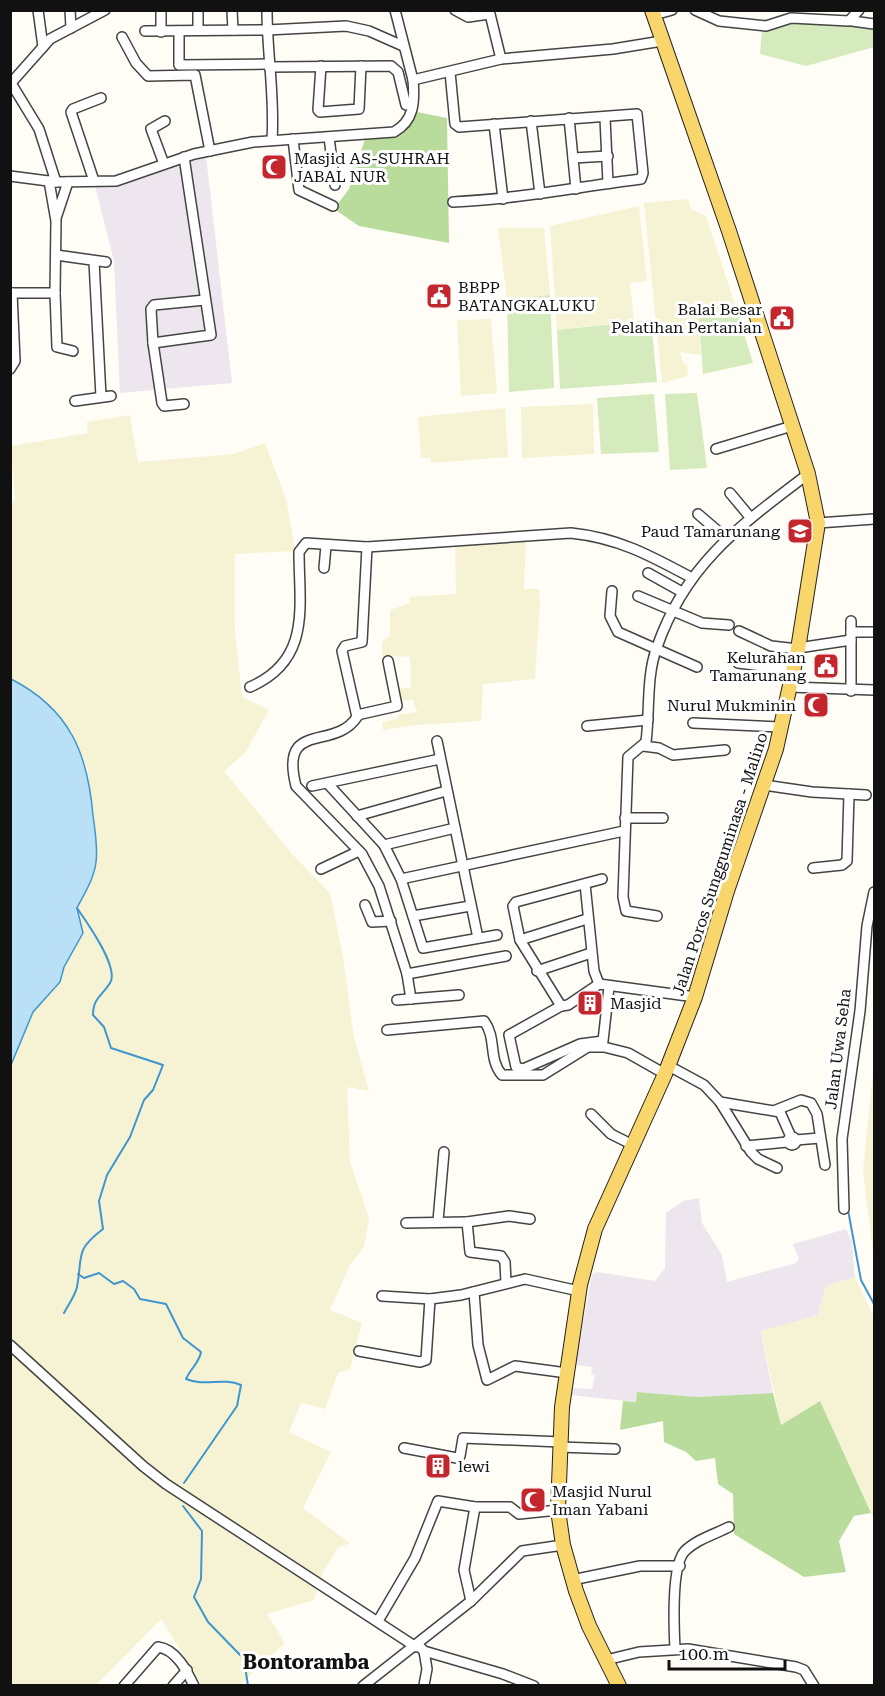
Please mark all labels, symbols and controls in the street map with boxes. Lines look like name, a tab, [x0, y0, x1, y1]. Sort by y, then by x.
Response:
place label: Masjid AS-SUHRAH JABAL NUR	[294, 149, 450, 186]
mosque icon: Masjid AS-SUHRAH JABAL NUR	[259, 152, 289, 182]
place label: BBPP BATANGKALUKU	[458, 278, 596, 315]
public building icon: BBPP BATANGKALUKU	[424, 281, 454, 311]
place label: Balai Besar Pelatihan Pertanian	[611, 300, 762, 337]
public building icon: Balai Besar Pelatihan Pertanian	[767, 303, 797, 333]
school or university icon: Paud Tamarunang	[785, 516, 815, 546]
place label: Paud Tamarunang	[641, 522, 781, 541]
place label: Kelurahan Tamarunang	[709, 648, 807, 685]
public building icon: Kelurahan Tamarunang	[811, 651, 841, 681]
mosque icon: Nurul Mukminin	[801, 690, 831, 720]
place label: Nurul Mukminin	[667, 696, 796, 715]
street label: Jalan Poros Sungguminasa - Malino	[668, 730, 772, 998]
street label: Jalan Uwa Seha	[821, 987, 855, 1110]
building icon: Masjid	[575, 988, 605, 1018]
place label: Masjid	[610, 994, 662, 1013]
building icon: lewi	[423, 1451, 453, 1481]
place label: lewi	[458, 1457, 490, 1476]
place label: Masjid Nurul Iman Yabani	[552, 1482, 652, 1519]
mosque icon: Masjid Nurul Iman Yabani	[518, 1485, 548, 1515]
scale bar	[669, 1633, 784, 1671]
text: 100 m	[678, 1643, 729, 1664]
district label: Bontoramba	[243, 1650, 369, 1674]

